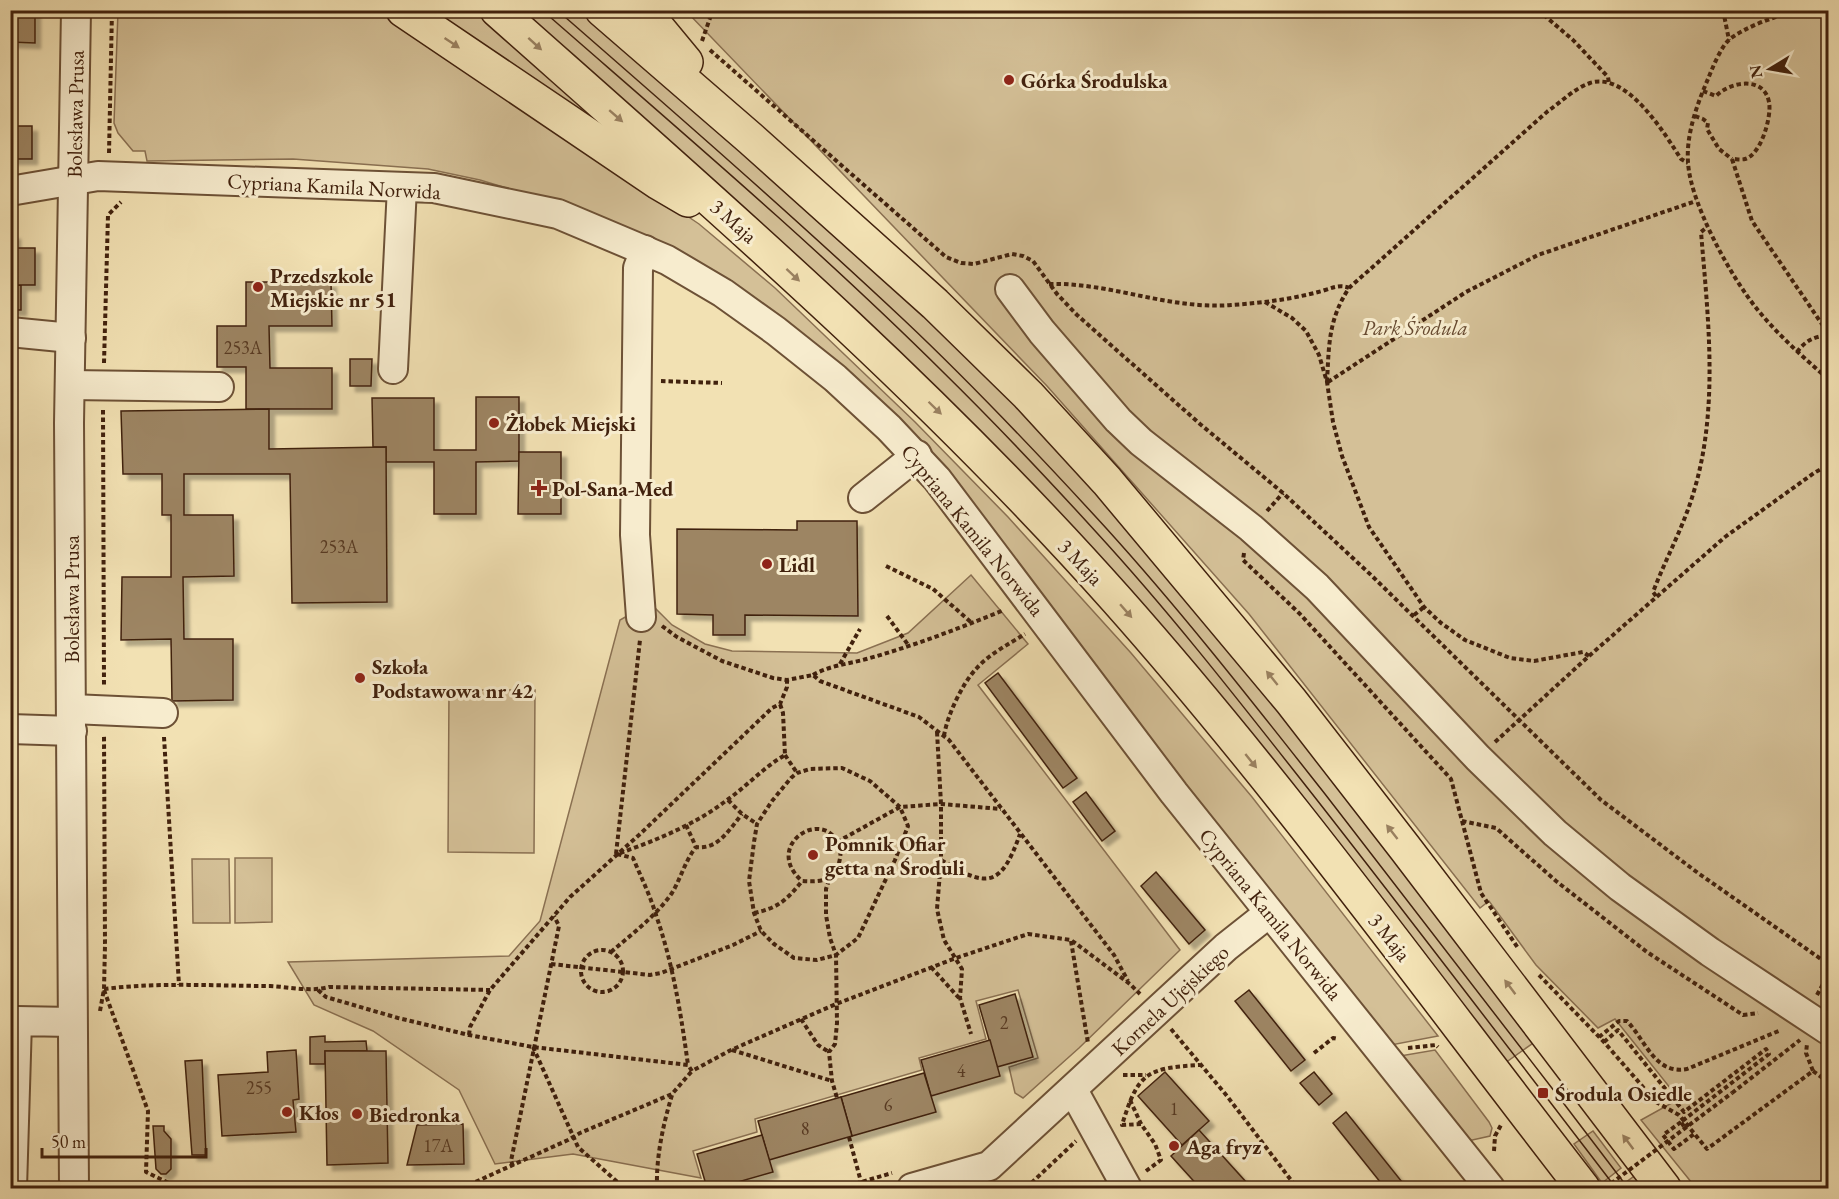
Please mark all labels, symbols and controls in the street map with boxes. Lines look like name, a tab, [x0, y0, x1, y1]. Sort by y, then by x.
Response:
one-way arrow	[444, 37, 460, 48]
one-way arrow	[527, 37, 542, 50]
north arrow	[1740, 39, 1800, 99]
street label: Bolesława Prusa	[60, 49, 90, 178]
text: N	[1744, 63, 1767, 80]
place label: Górka Środulska	[1021, 67, 1168, 94]
marker: Górka Środulska	[1002, 73, 1016, 87]
one-way arrow	[608, 109, 623, 122]
street label: Cypriana Kamila Norwida	[227, 167, 442, 205]
street label: 3 Maja	[705, 193, 764, 250]
place label: Przedszkole Miejskie nr 51	[270, 262, 397, 313]
one-way arrow	[785, 268, 800, 281]
marker: Przedszkole Miejskie nr 51	[251, 280, 265, 294]
park label: Park Środula	[1362, 314, 1468, 341]
house number: 253A	[224, 336, 263, 359]
one-way arrow	[927, 401, 941, 415]
place label: Żłobek Miejski	[506, 410, 636, 437]
marker: Żłobek Miejski	[487, 416, 501, 430]
street label: Cypriana Kamila Norwida	[895, 439, 1051, 622]
place label: Pol-Sana-Med	[552, 475, 674, 502]
marker: Pol-Sana-Med	[530, 479, 548, 497]
street label: 3 Maja	[1053, 533, 1110, 591]
street label: Bolesława Prusa	[58, 535, 85, 663]
house number: 253A	[320, 535, 359, 558]
place label: Lidl	[779, 551, 815, 578]
marker: Lidl	[760, 557, 774, 571]
one-way arrow	[1120, 603, 1133, 619]
place label: Szkoła Podstawowa nr 42	[372, 653, 533, 704]
one-way arrow	[1265, 670, 1278, 686]
marker: Szkoła Podstawowa nr 42	[353, 671, 367, 685]
one-way arrow	[1245, 753, 1258, 769]
street label: Cypriana Kamila Norwida	[1193, 823, 1349, 1006]
one-way arrow	[1387, 824, 1399, 839]
place label: Pomnik Ofiar getta na Środuli	[825, 830, 965, 881]
marker: Pomnik Ofiar getta na Środuli	[806, 848, 820, 862]
street label: 3 Maja	[1363, 907, 1418, 967]
street label: Kornela Ujejskiego	[1105, 939, 1235, 1061]
one-way arrow	[1504, 979, 1516, 995]
house number: 2	[1000, 1011, 1009, 1034]
house number: 4	[957, 1059, 966, 1082]
house number: 255	[246, 1076, 272, 1099]
place label: Środula Osiedle	[1555, 1080, 1692, 1107]
marker: Środula Osiedle	[1536, 1086, 1550, 1100]
house number: 6	[884, 1093, 893, 1116]
house number: 1	[1170, 1097, 1178, 1120]
place label: Kłos	[299, 1099, 339, 1126]
place label: Biedronka	[369, 1101, 461, 1128]
marker: Kłos	[280, 1105, 294, 1119]
marker: Biedronka	[350, 1107, 364, 1121]
house number: 8	[801, 1117, 809, 1140]
scale bar	[42, 1121, 206, 1159]
text: 50 m	[51, 1130, 86, 1153]
place label: Aga fryz	[1185, 1133, 1261, 1160]
house number: 17A	[423, 1134, 453, 1157]
one-way arrow	[1622, 1134, 1635, 1150]
marker: Aga fryz	[1167, 1139, 1181, 1153]

